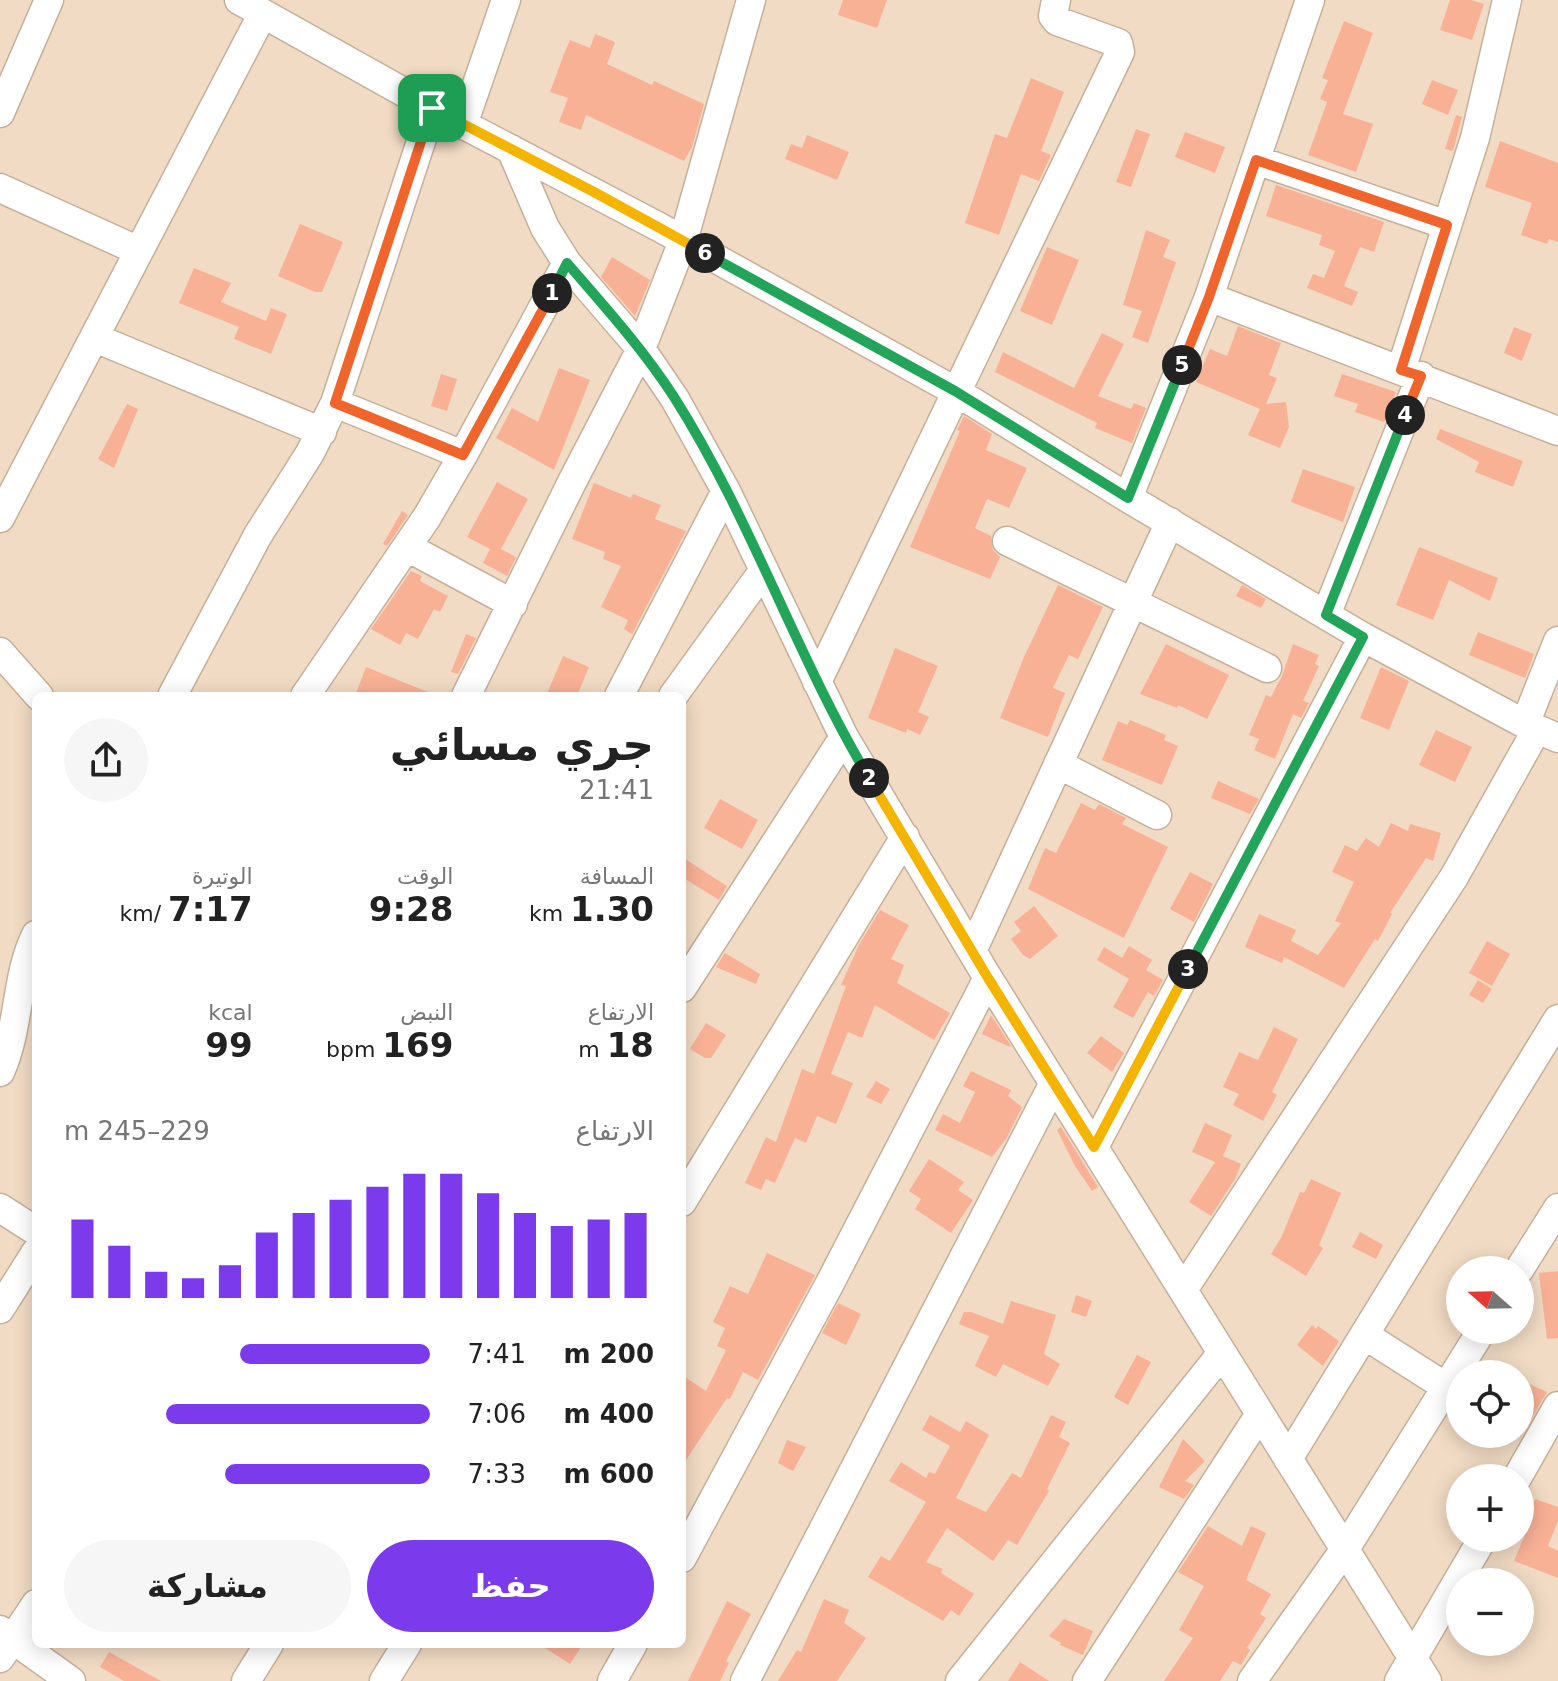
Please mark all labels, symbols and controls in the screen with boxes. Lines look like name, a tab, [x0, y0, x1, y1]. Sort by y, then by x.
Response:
pin	[398, 74, 466, 142]
icon: arrive	[410, 86, 454, 130]
pin: 6	[685, 233, 725, 273]
text: 6	[697, 240, 713, 265]
pin: 1	[532, 273, 572, 313]
text: 1	[544, 280, 560, 305]
pin: 5	[1162, 345, 1202, 385]
text: 5	[1174, 352, 1190, 377]
pin: 4	[1385, 395, 1425, 435]
text: 4	[1397, 402, 1413, 427]
button: share	[64, 718, 148, 802]
text: جري مسائي	[390, 719, 654, 770]
pin: 2	[849, 758, 889, 798]
text: 2	[861, 765, 877, 790]
text: 21:41	[579, 775, 654, 805]
text: الوتيرة	[192, 864, 253, 889]
text: الوقت	[397, 864, 453, 889]
text: المسافة	[580, 864, 654, 889]
text: 7:17	[168, 889, 253, 929]
text: 9:28	[369, 889, 453, 929]
text: 1.30	[570, 889, 654, 929]
text: /km	[120, 901, 168, 926]
text: km	[529, 901, 570, 926]
pin: 3	[1168, 949, 1208, 989]
text: 3	[1180, 956, 1196, 981]
text: kcal	[208, 1000, 253, 1025]
text: النبض	[400, 1000, 453, 1025]
text: الارتفاع	[588, 1000, 654, 1025]
text: 99	[205, 1025, 253, 1065]
text: 169	[382, 1025, 453, 1065]
text: 18	[607, 1025, 654, 1065]
text: bpm	[326, 1037, 382, 1062]
text: m	[578, 1037, 607, 1062]
text: 229–245 m	[64, 1116, 210, 1146]
text: الارتفاع	[576, 1116, 654, 1146]
north arrow	[1446, 1256, 1534, 1344]
map controls	[1446, 1256, 1534, 1656]
text: 7:41	[468, 1339, 526, 1369]
text: 200 m	[564, 1339, 654, 1369]
button: locate	[1446, 1360, 1534, 1448]
text: 7:06	[468, 1399, 526, 1429]
text: 400 m	[564, 1399, 654, 1429]
text: 7:33	[468, 1459, 526, 1489]
text: 600 m	[564, 1459, 654, 1489]
button: +	[1446, 1464, 1534, 1552]
button: مشاركة	[64, 1540, 351, 1632]
button: حفظ	[367, 1540, 654, 1632]
button: −	[1446, 1568, 1534, 1656]

